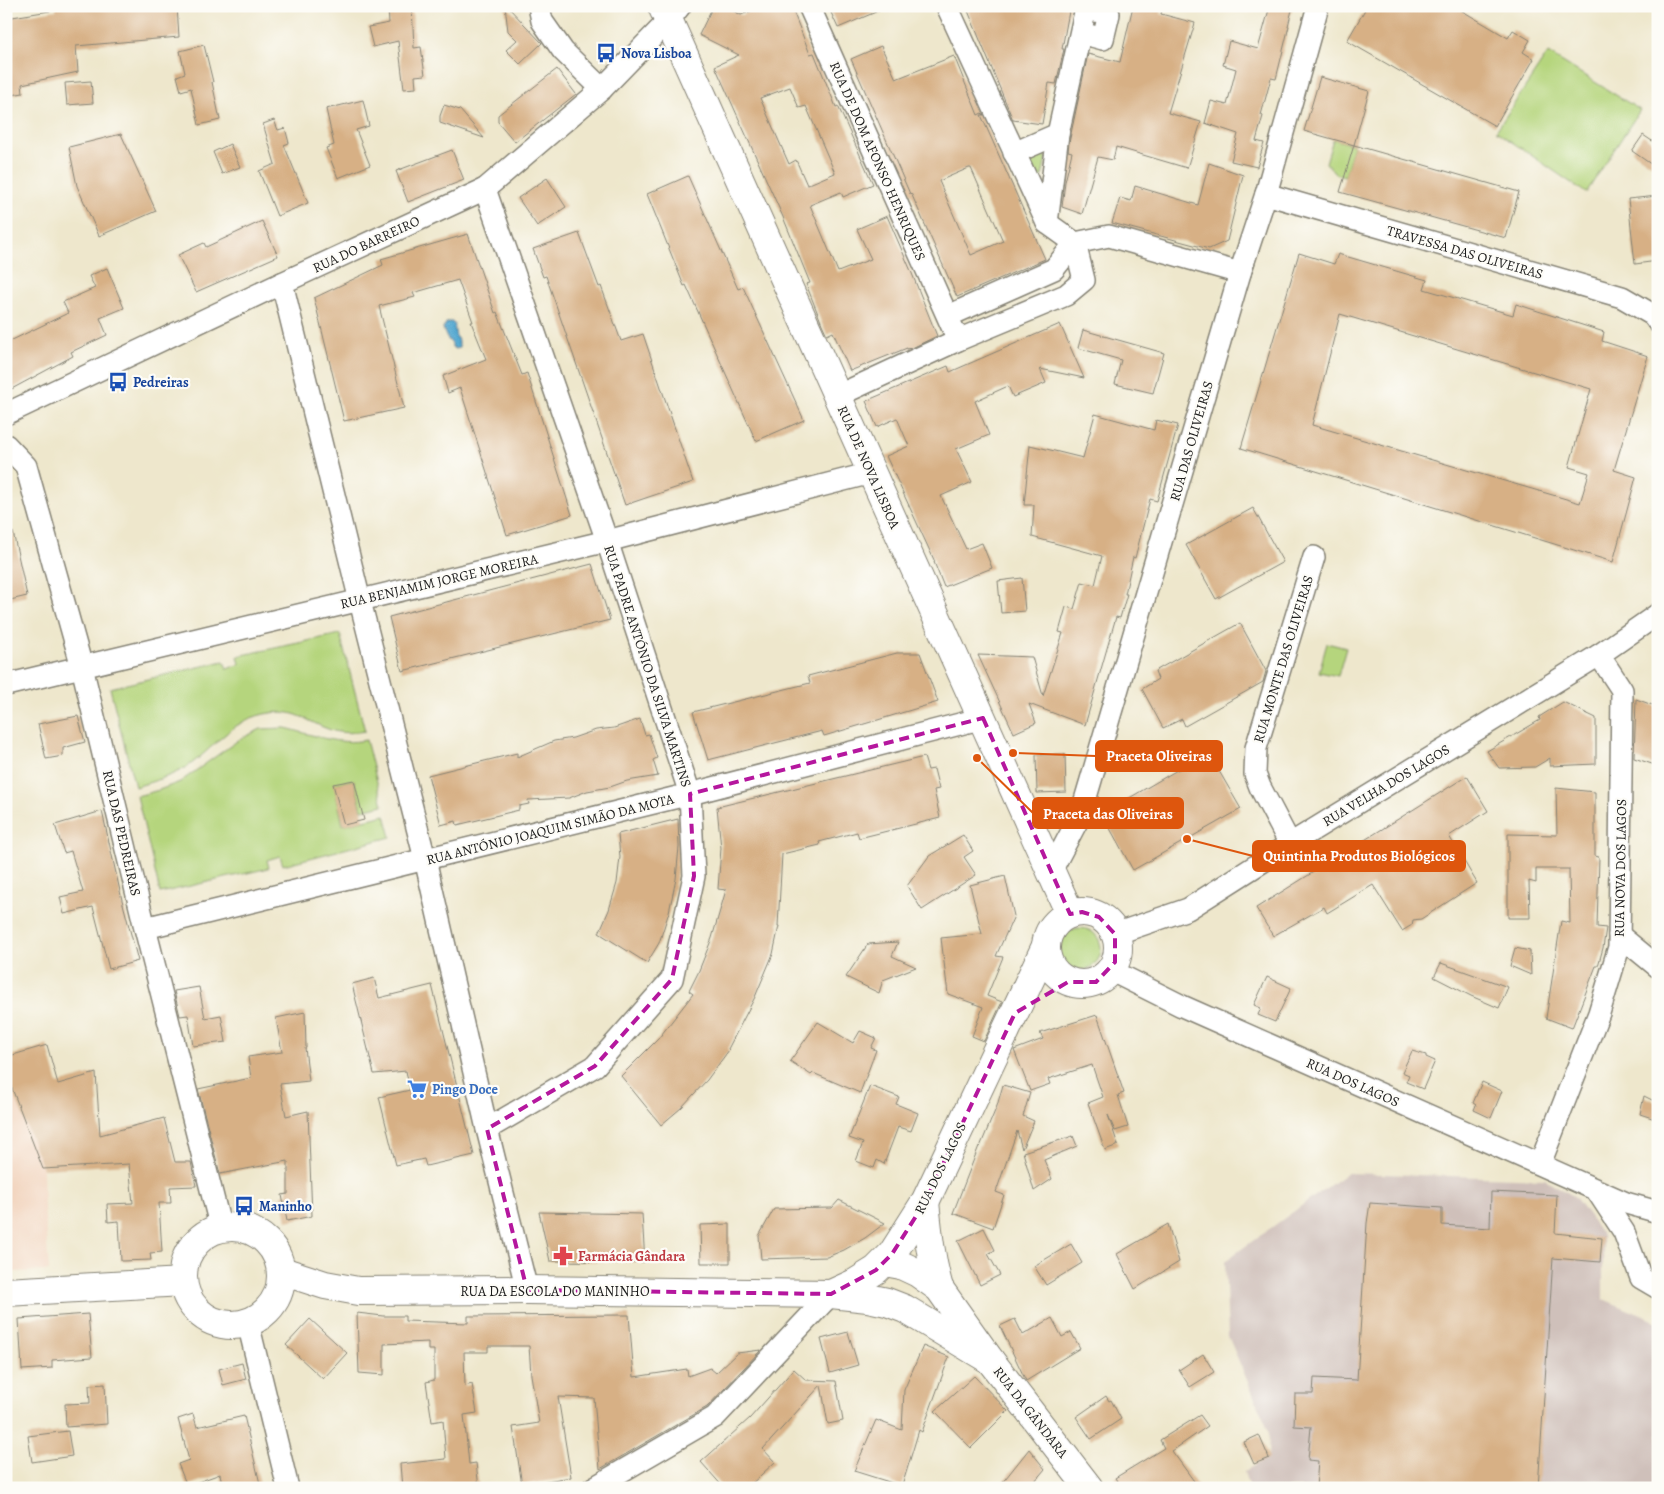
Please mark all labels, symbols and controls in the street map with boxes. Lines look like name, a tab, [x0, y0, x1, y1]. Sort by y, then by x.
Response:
bus stop icon: Nova Lisboa	[595, 42, 617, 64]
place label: Nova Lisboa	[621, 44, 692, 63]
street label: RUA DE DOM AFONSO HENRIQUES	[825, 59, 930, 264]
street label: RUA DO BARREIRO	[310, 211, 423, 278]
street label: TRAVESSA DAS OLIVEIRAS	[1384, 221, 1545, 284]
bus stop icon: Pedreiras	[107, 371, 129, 393]
place label: Pedreiras	[133, 373, 189, 392]
street label: RUA DAS OLIVEIRAS	[1165, 379, 1218, 503]
street label: RUA DE NOVA LISBOA	[833, 403, 905, 533]
street label: RUA PADRE ANTÓNIO DA SILVA MARTINS	[599, 543, 696, 790]
street label: RUA BENJAMIM JORGE MOREIRA	[338, 549, 541, 614]
street label: RUA MONTE DAS OLIVEIRAS	[1249, 573, 1318, 745]
street label: RUA VELHA DOS LAGOS	[1319, 740, 1453, 831]
callout: Praceta Oliveiras	[1096, 741, 1222, 771]
text: Praceta Oliveiras	[1106, 746, 1212, 766]
street label: RUA DAS PEDREIRAS	[98, 768, 145, 898]
street label: RUA ANTÓNIO JOAQUIM SIMÃO DA MOTA	[424, 789, 677, 870]
callout: Praceta das Oliveiras	[1033, 798, 1183, 828]
street label: RUA NOVA DOS LAGOS	[1610, 799, 1631, 937]
text: Praceta das Oliveiras	[1043, 804, 1173, 824]
callout: Quintinha Produtos Biológicos	[1253, 841, 1465, 871]
text: Quintinha Produtos Biológicos	[1263, 846, 1455, 866]
street label: RUA DOS LAGOS	[1303, 1053, 1402, 1112]
supermarket icon: Pingo Doce	[406, 1078, 428, 1100]
place label: Pingo Doce	[432, 1080, 498, 1099]
street label: RUA DOS LAGOS	[910, 1119, 971, 1217]
bus stop icon: Maninho	[233, 1195, 255, 1217]
place label: Maninho	[259, 1197, 312, 1216]
pharmacy icon: Farmácia Gândara	[552, 1245, 574, 1267]
place label: Farmácia Gândara	[578, 1247, 686, 1266]
street label: RUA DA ESCOLA DO MANINHO	[460, 1282, 650, 1301]
street label: RUA DA GÂNDARA	[989, 1363, 1073, 1463]

